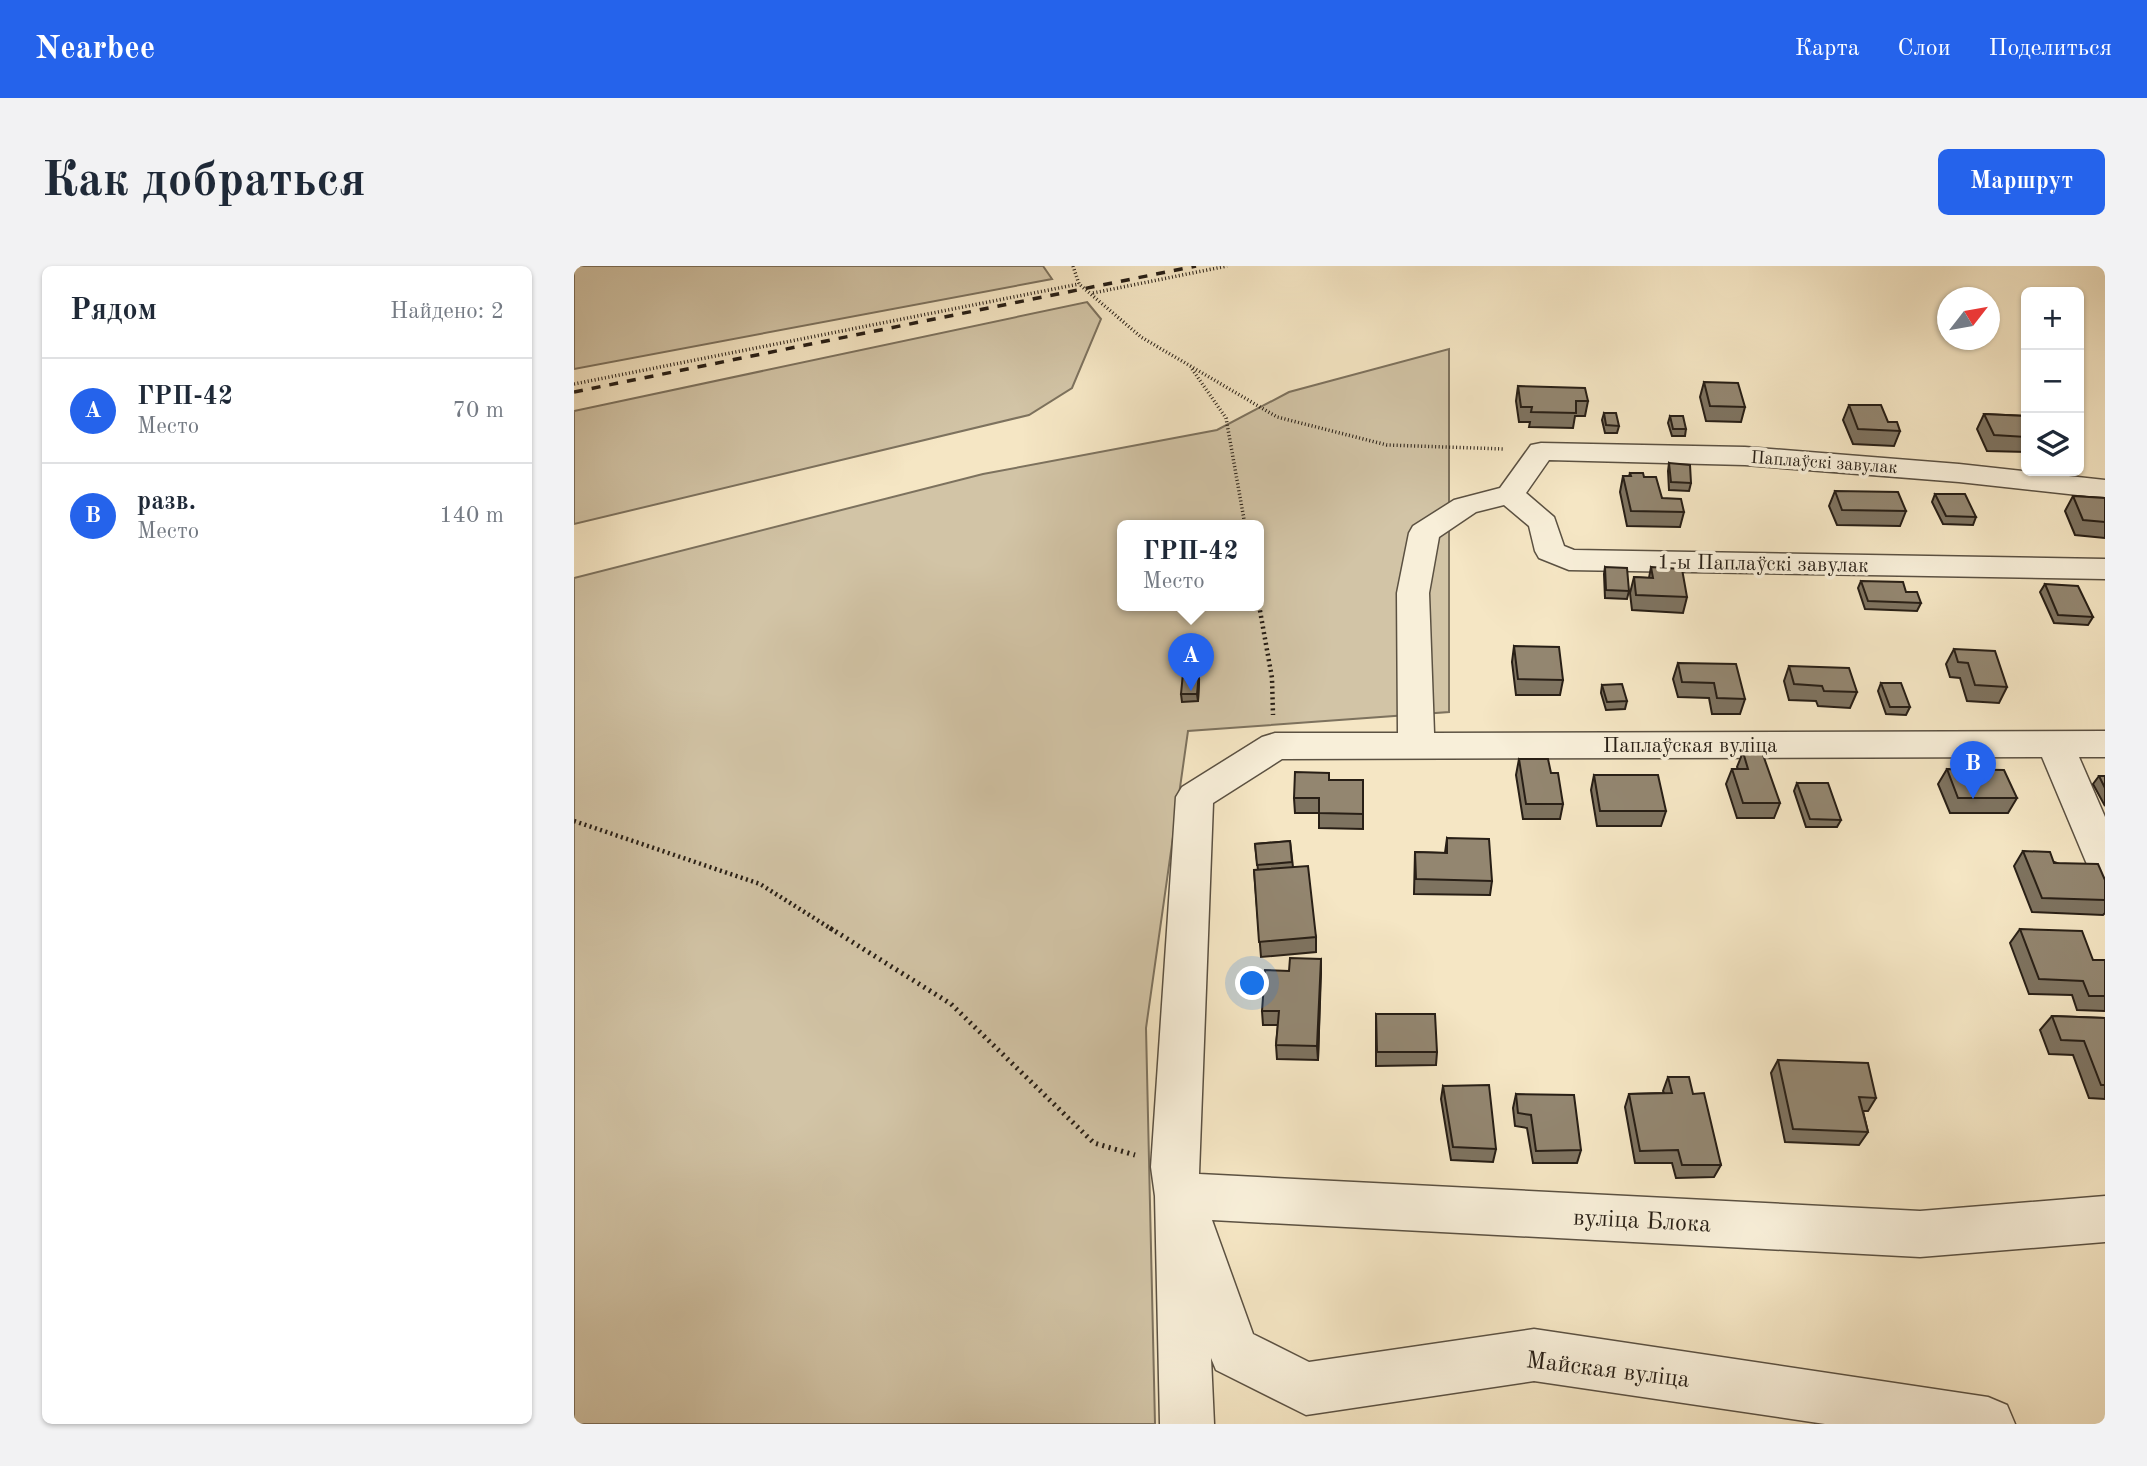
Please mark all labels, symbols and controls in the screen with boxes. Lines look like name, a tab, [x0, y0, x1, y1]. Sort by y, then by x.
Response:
text: Nearbee	[35, 33, 155, 66]
text: Карта	[1795, 37, 1860, 61]
text: Слои	[1898, 37, 1951, 61]
text: Поделиться	[1989, 37, 2112, 61]
button: Маршрут	[1938, 149, 2105, 215]
text: Как добраться	[42, 158, 366, 207]
north arrow	[1937, 287, 2000, 350]
map controls	[2021, 287, 2084, 476]
button: +	[2021, 287, 2084, 350]
text: Рядом	[70, 296, 157, 326]
text: Найдено: 2	[390, 300, 504, 323]
button: −	[2021, 350, 2084, 413]
text: ГРП-42	[137, 384, 233, 410]
text: A	[84, 399, 102, 422]
text: 70 m	[453, 399, 504, 422]
button: layers	[2021, 413, 2084, 476]
text: Место	[137, 415, 199, 438]
street label: Паплаўскі завулак	[1750, 449, 1898, 477]
text: разв.	[137, 489, 196, 515]
text: B	[85, 504, 101, 527]
text: 140 m	[439, 504, 504, 527]
text: Место	[137, 520, 199, 543]
popup	[1117, 520, 1264, 611]
text: ГРП-42	[1143, 539, 1239, 565]
street label: 1-ы Паплаўскі завулак	[1657, 552, 1869, 577]
text: Место	[1143, 570, 1205, 593]
pin: A	[1168, 633, 1214, 691]
street label: Паплаўская вуліца	[1603, 736, 1777, 757]
pin: B	[1950, 741, 1996, 799]
your location	[1235, 966, 1269, 1000]
street label: вуліца Блока	[1572, 1206, 1712, 1238]
street label: Майская вуліца	[1524, 1349, 1691, 1393]

